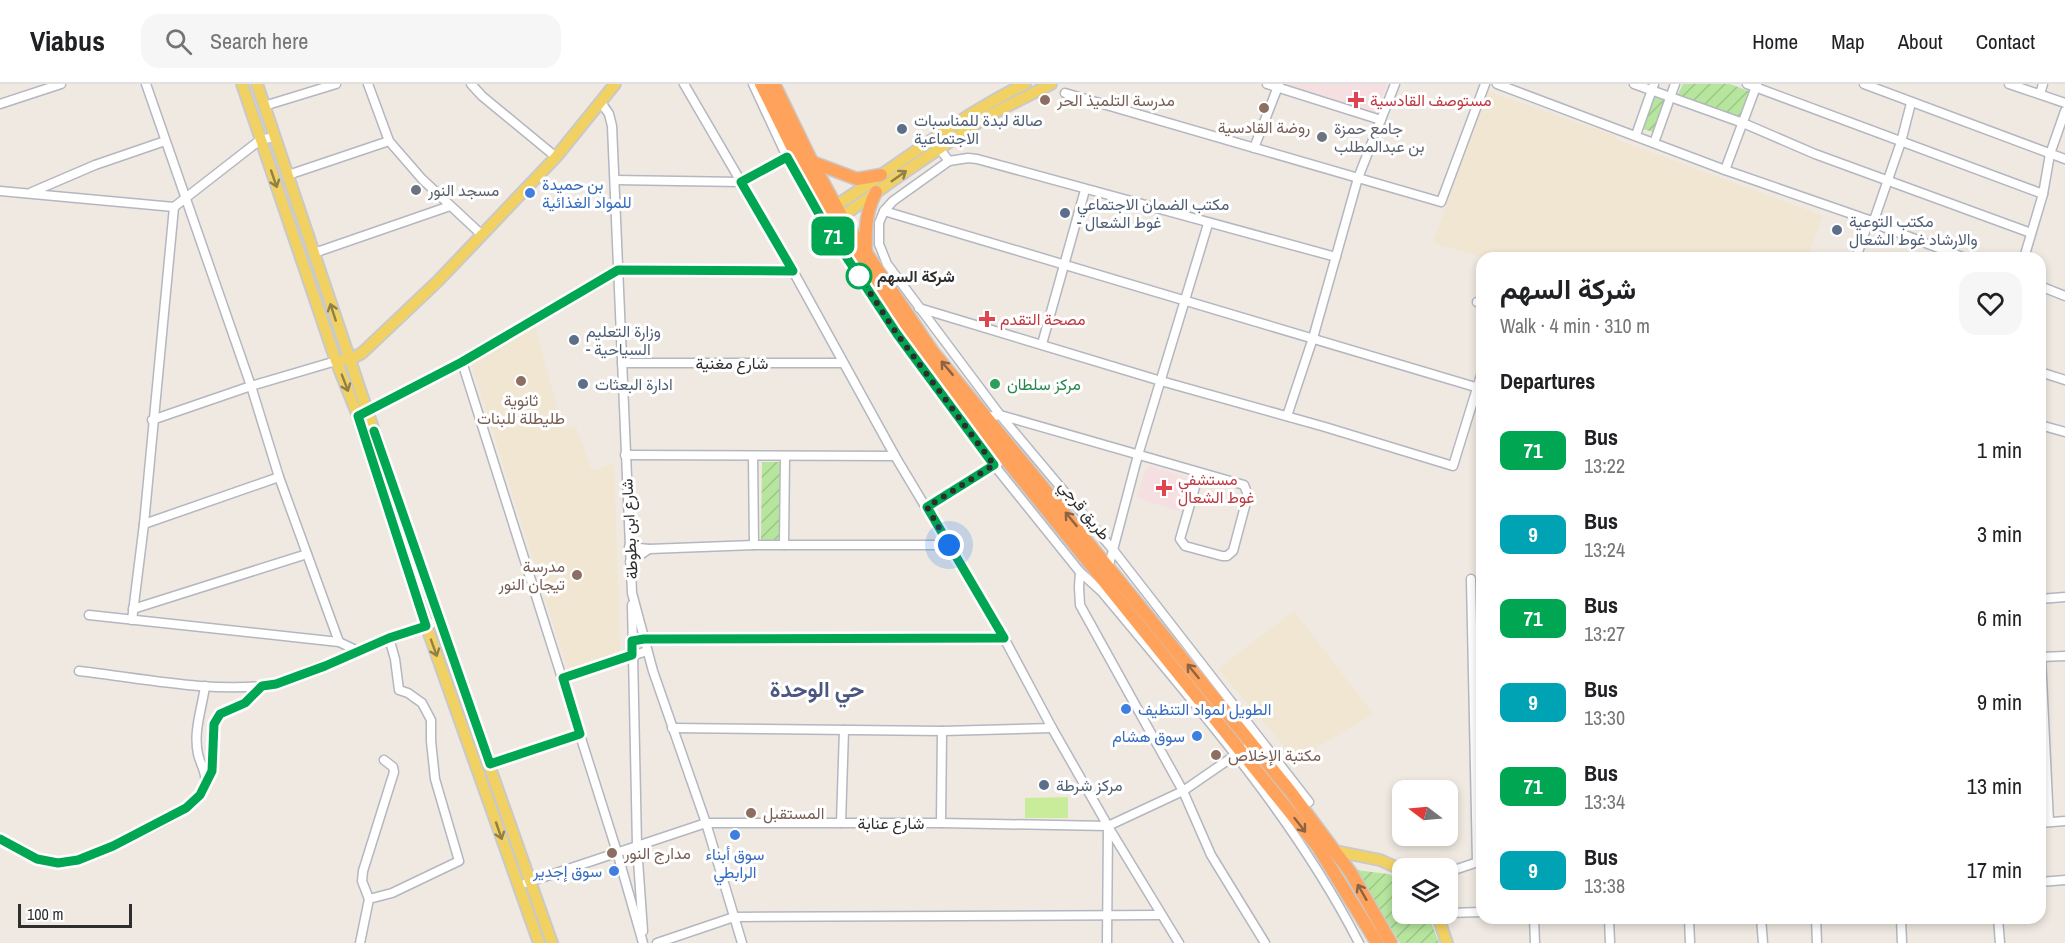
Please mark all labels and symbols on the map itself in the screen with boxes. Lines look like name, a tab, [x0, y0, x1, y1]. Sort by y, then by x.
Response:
place label: مدرسة التلميذ الحر	[1056, 89, 1175, 111]
place label: مستوصف القادسية	[1370, 89, 1492, 111]
marker: مستوصف القادسية	[1347, 91, 1365, 109]
marker: مدرسة التلميذ الحر	[1038, 93, 1052, 107]
marker: روضة القادسية	[1257, 101, 1271, 115]
place label: صالة لبدة للمناسبات الاجتماعية	[914, 109, 1043, 149]
place label: روضة القادسية	[1218, 116, 1310, 138]
place label: جامع حمزة بن عبدالمطلب	[1334, 117, 1425, 157]
marker: صالة لبدة للمناسبات الاجتماعية	[895, 122, 909, 136]
marker: جامع حمزة بن عبدالمطلب	[1315, 130, 1329, 144]
one-way arrow	[269, 169, 280, 188]
one-way arrow	[890, 170, 906, 182]
place label: بن حميدة للمواد الغذائية	[542, 173, 632, 213]
place label: مسجد النور	[427, 179, 499, 201]
marker: مسجد النور	[409, 183, 423, 197]
marker: بن حميدة للمواد الغذائية	[523, 186, 537, 200]
place label: مكتب الضمان الاجتماعي - غوط الشعال	[1077, 193, 1229, 233]
marker: مكتب الضمان الاجتماعي - غوط الشعال	[1058, 206, 1072, 220]
place label: مكتب التوعية والارشاد غوط الشعال	[1849, 210, 1978, 250]
line badge: 71	[806, 216, 860, 256]
marker: مكتب التوعية والارشاد غوط الشعال	[1830, 223, 1844, 237]
marker: شركة السهم	[846, 263, 872, 289]
place label: شركة السهم	[877, 265, 955, 287]
one-way arrow	[327, 303, 338, 322]
place label: مصحة التقدم	[1000, 308, 1086, 330]
marker: مصحة التقدم	[978, 310, 996, 328]
place label: وزارة التعليم - السياحية	[586, 320, 661, 360]
marker: وزارة التعليم - السياحية	[567, 333, 581, 347]
street label: شارع مغنية	[695, 352, 769, 375]
one-way arrow	[940, 361, 954, 376]
one-way arrow	[340, 373, 351, 392]
place label: ادارة البعثات	[595, 373, 673, 395]
place label: مركز سلطان	[1007, 373, 1081, 395]
marker: ثانوية طليطلة للبنات	[514, 374, 528, 388]
marker: ادارة البعثات	[576, 377, 590, 391]
marker: مركز سلطان	[988, 377, 1002, 391]
place label: ثانوية طليطلة للبنات	[477, 389, 565, 429]
place label: مستشفي غوط الشعال	[1178, 468, 1254, 508]
street label: طريق قرجي	[1052, 476, 1116, 546]
street label: شارع ابن بطوطة	[615, 478, 644, 580]
marker: مستشفي غوط الشعال	[1155, 479, 1173, 497]
one-way arrow	[1064, 511, 1077, 527]
your location	[934, 530, 964, 560]
place label: مدرسة تيجان النور	[497, 555, 565, 595]
marker: مدرسة تيجان النور	[570, 568, 584, 582]
one-way arrow	[429, 638, 440, 656]
one-way arrow	[1186, 664, 1200, 679]
district label: حي الوحدة	[770, 674, 864, 708]
place label: الطويل لمواد التنظيف	[1138, 698, 1271, 720]
marker: الطويل لمواد التنظيف	[1119, 702, 1133, 716]
place label: سوق هشام	[1112, 725, 1185, 747]
marker: سوق هشام	[1190, 729, 1204, 743]
place label: مكتبة الإخلاص	[1228, 744, 1321, 766]
marker: مكتبة الإخلاص	[1209, 748, 1223, 762]
place label: مركز شرطة	[1056, 774, 1122, 796]
marker: مركز شرطة	[1037, 778, 1051, 792]
north arrow	[1392, 780, 1458, 846]
place label: المستقبل	[763, 802, 824, 824]
marker: المستقبل	[744, 806, 758, 820]
street label: شارع عنابة	[858, 812, 924, 835]
one-way arrow	[1294, 817, 1307, 833]
one-way arrow	[494, 822, 505, 840]
marker: سوق أبناء الرابطي	[728, 828, 742, 842]
place label: مدارج النور	[623, 842, 691, 865]
place label: سوق أبناء الرابطي	[706, 843, 764, 886]
marker: مدارج النور	[605, 846, 619, 860]
place label: سوق إجدير	[532, 860, 602, 882]
marker: سوق إجدير	[607, 864, 621, 878]
one-way arrow	[1356, 884, 1368, 901]
scale bar	[18, 901, 132, 928]

